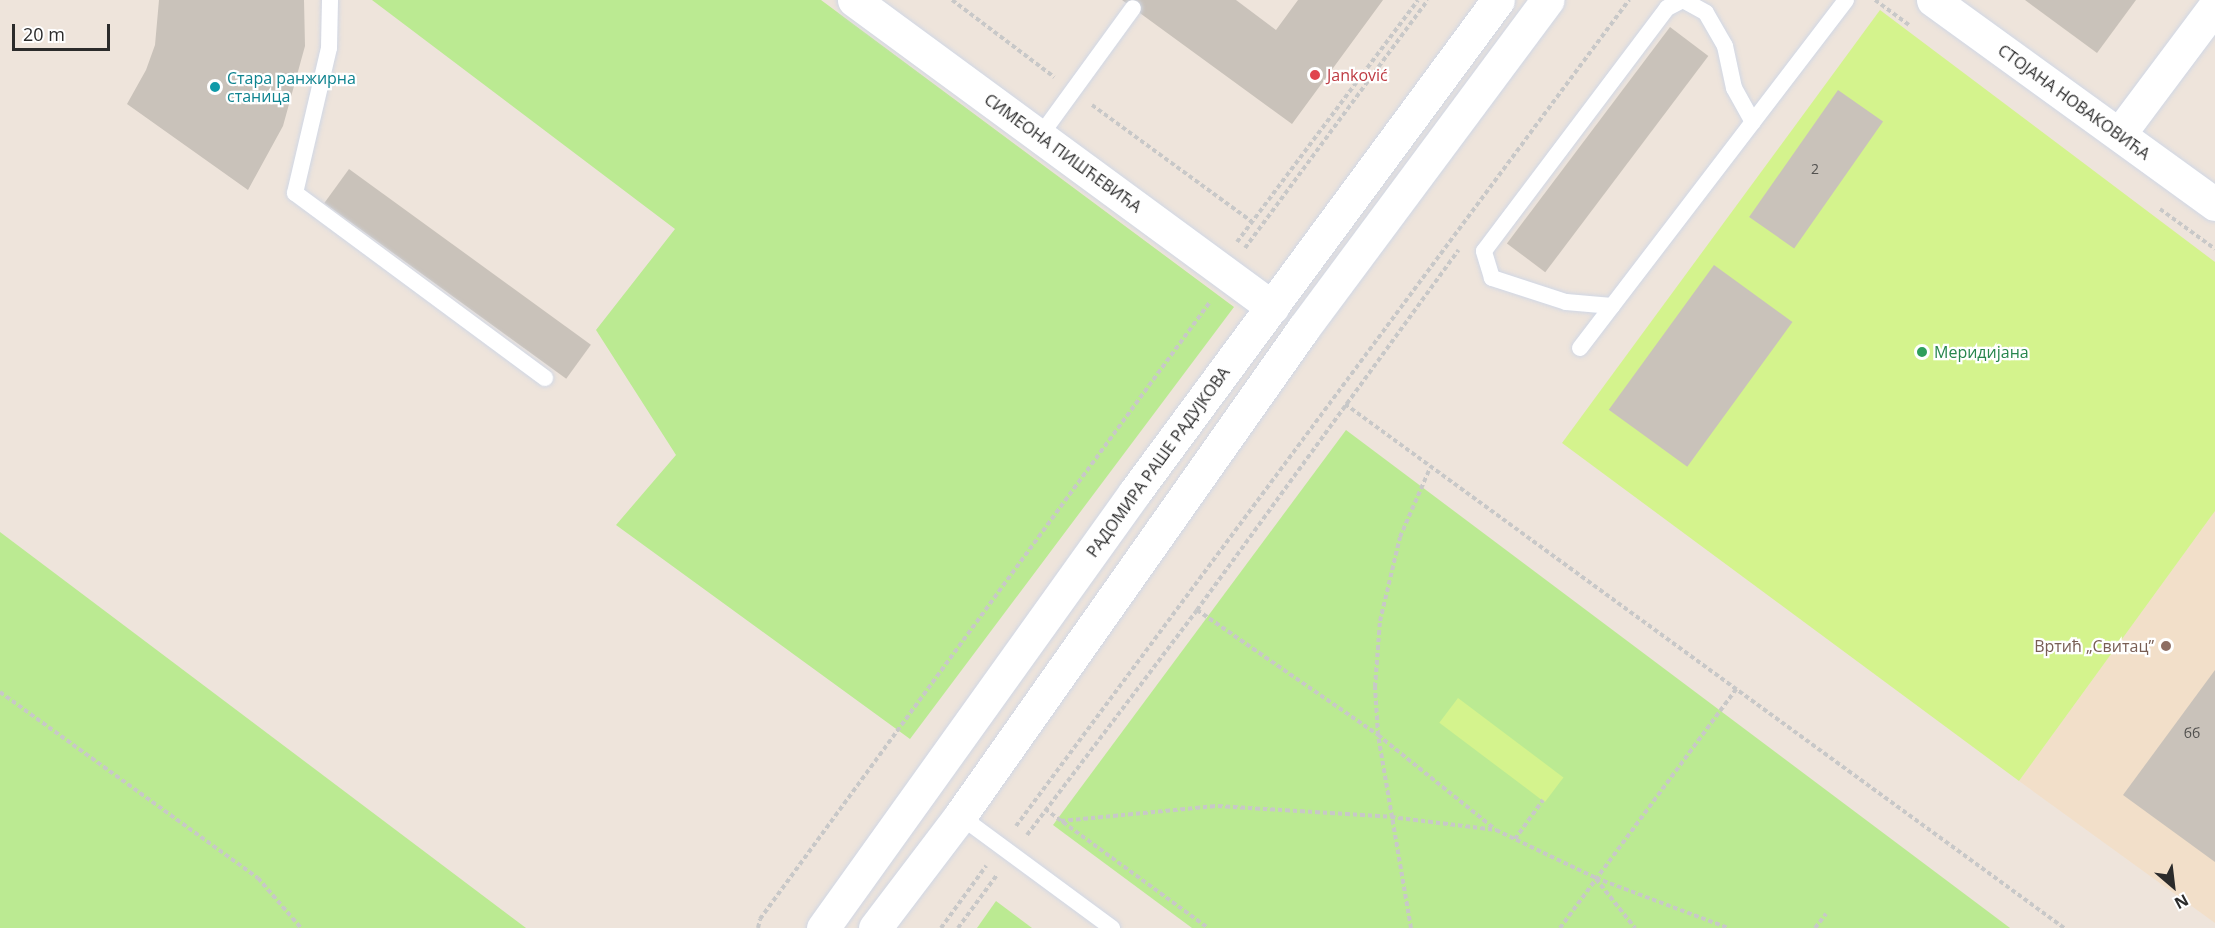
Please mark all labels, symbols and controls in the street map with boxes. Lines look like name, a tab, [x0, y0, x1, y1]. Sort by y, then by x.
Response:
scale bar	[15, 12, 112, 50]
text: 20 m	[23, 22, 65, 46]
street label: СТОЈАНА НОВАКОВИЋА	[1994, 40, 2154, 164]
place label: Janković	[1327, 65, 1388, 85]
place label: Стара ранжирна станица	[227, 68, 356, 106]
marker: Janković	[1308, 68, 1322, 82]
marker: Стара ранжирна станица	[208, 80, 222, 94]
street label: СИМЕОНА ПИШЋЕВИЋА	[981, 90, 1145, 216]
house number: 2	[1811, 161, 1819, 177]
place label: Меридијана	[1934, 342, 2029, 362]
marker: Меридијана	[1915, 345, 1929, 359]
street label: РАДОМИРА РАШЕ РАДУЈКОВА	[1083, 363, 1233, 561]
place label: Вртић „Свитац”	[2034, 636, 2154, 656]
marker: Вртић „Свитац”	[2159, 639, 2173, 653]
house number: бб	[2184, 725, 2200, 741]
north arrow	[2143, 856, 2203, 916]
text: N	[2171, 889, 2192, 915]

